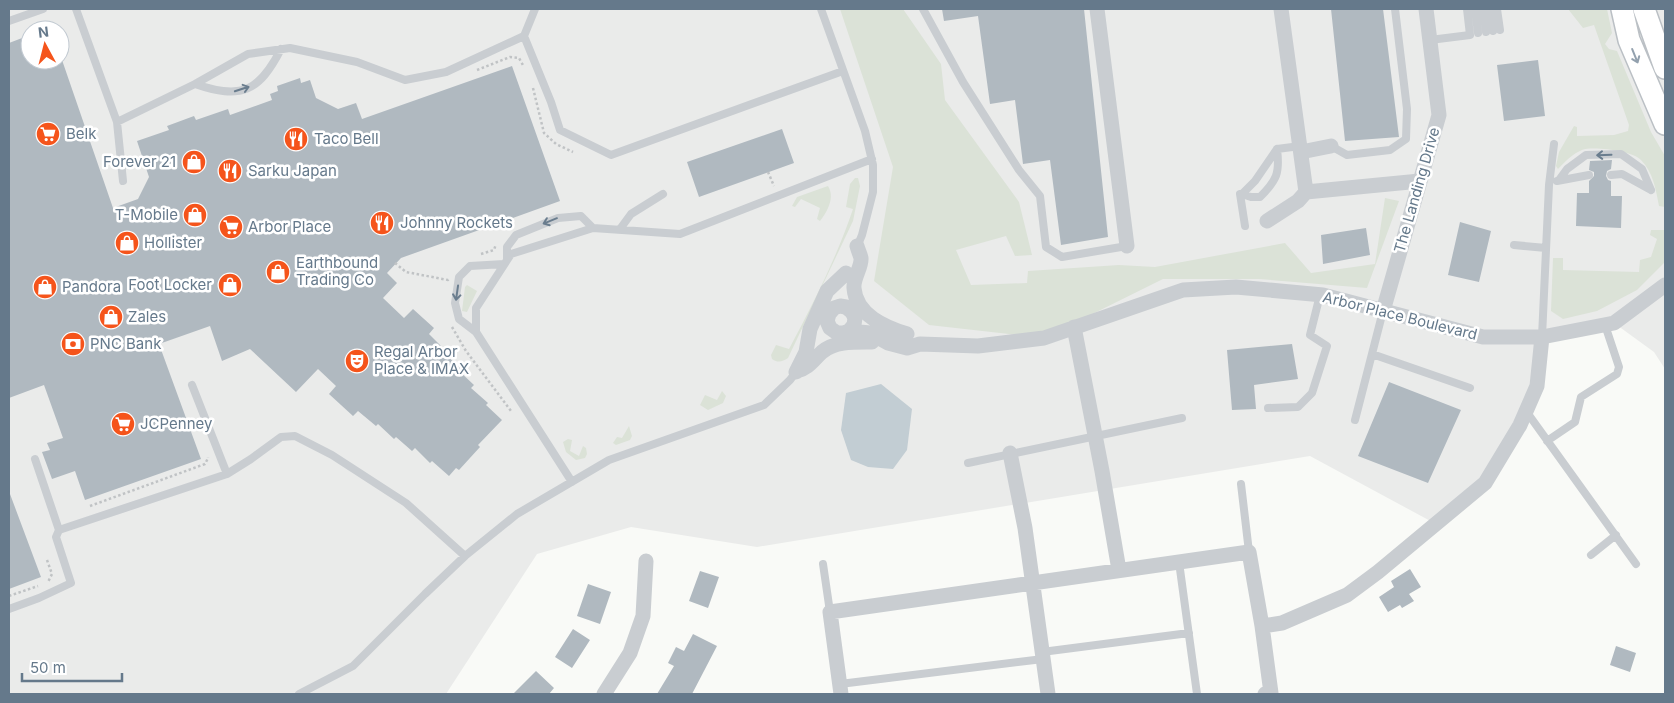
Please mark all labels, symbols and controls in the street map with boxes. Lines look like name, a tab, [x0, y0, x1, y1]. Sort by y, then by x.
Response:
north arrow	[20, 20, 70, 70]
text: N	[37, 23, 50, 41]
one-way arrow	[1632, 48, 1641, 63]
one-way arrow	[234, 83, 250, 93]
supermarket icon: Belk	[35, 121, 61, 147]
place label: Belk	[66, 124, 97, 143]
street label: The Landing Drive	[1390, 125, 1444, 255]
restaurant icon: Taco Bell	[283, 126, 309, 152]
place label: Taco Bell	[314, 129, 379, 148]
shop icon: Forever 21	[181, 149, 207, 175]
one-way arrow	[1596, 150, 1612, 159]
place label: Forever 21	[103, 152, 176, 171]
restaurant icon: Sarku Japan	[217, 158, 243, 184]
place label: Sarku Japan	[248, 161, 337, 180]
shop icon: T-Mobile	[182, 202, 208, 228]
place label: T-Mobile	[115, 205, 178, 224]
restaurant icon: Johnny Rockets	[369, 210, 395, 236]
place label: Johnny Rockets	[400, 213, 513, 232]
supermarket icon: Arbor Place	[218, 214, 244, 240]
place label: Arbor Place	[248, 217, 331, 236]
one-way arrow	[543, 217, 558, 226]
shop icon: Hollister	[114, 230, 140, 256]
place label: Hollister	[144, 233, 202, 252]
place label: Earthbound Trading Co	[296, 253, 378, 289]
shop icon: Earthbound Trading Co	[265, 259, 291, 285]
shop icon: Foot Locker	[217, 272, 243, 298]
shop icon: Pandora	[32, 274, 58, 300]
place label: Foot Locker	[128, 275, 212, 294]
place label: Pandora	[62, 277, 121, 296]
one-way arrow	[452, 285, 462, 301]
street label: Arbor Place Boulevard	[1321, 287, 1479, 344]
shop icon: Zales	[98, 304, 124, 330]
place label: Zales	[128, 307, 166, 326]
bank icon: PNC Bank	[60, 331, 86, 357]
place label: PNC Bank	[90, 334, 162, 353]
place label: Regal Arbor Place & IMAX	[374, 342, 469, 378]
theatre icon: Regal Arbor Place & IMAX	[344, 348, 370, 374]
supermarket icon: JCPenney	[110, 411, 136, 437]
place label: JCPenney	[140, 414, 213, 433]
scale bar	[22, 650, 122, 682]
text: 50 m	[30, 658, 66, 677]

